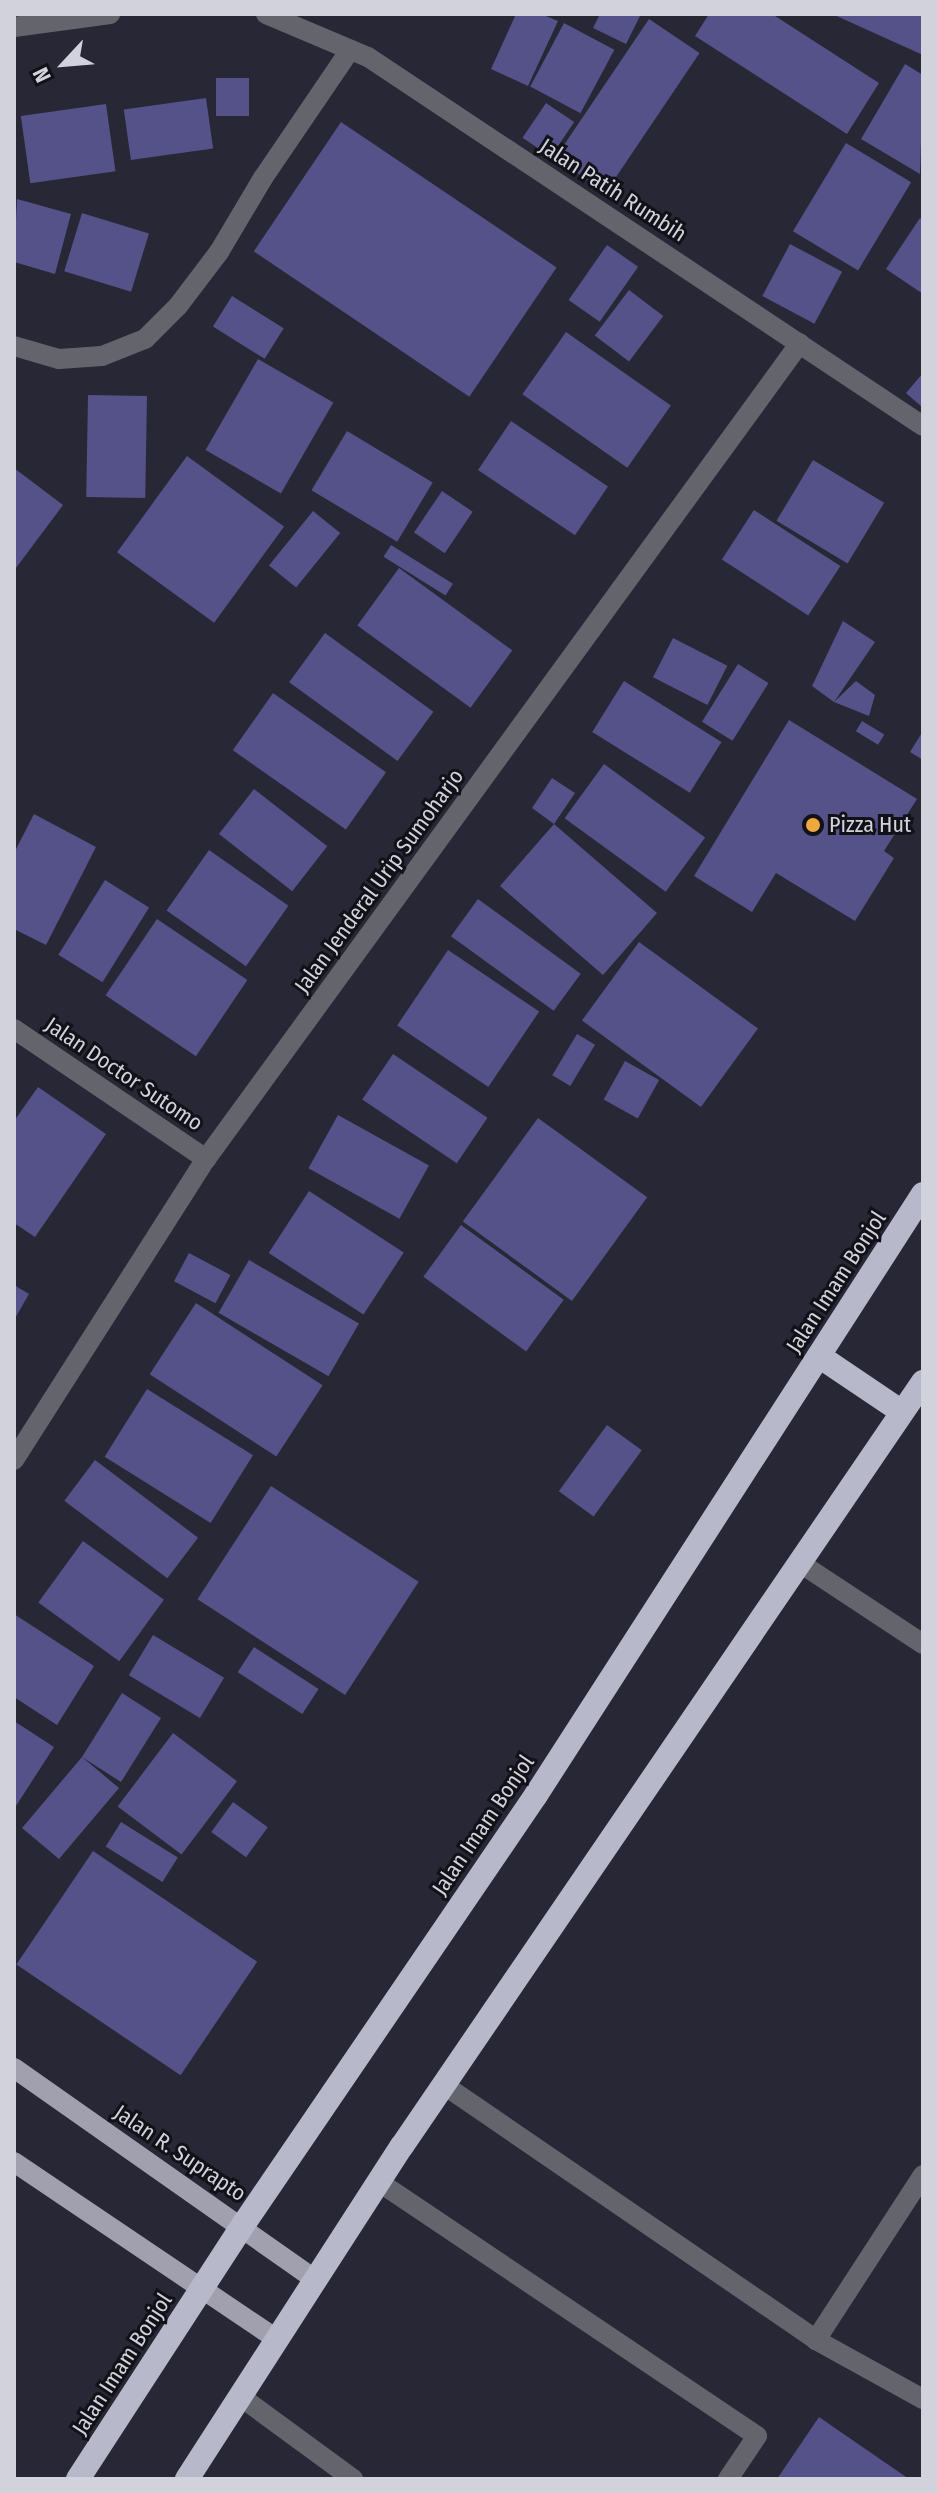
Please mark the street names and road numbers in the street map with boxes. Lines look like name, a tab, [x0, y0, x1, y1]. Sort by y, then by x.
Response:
street label: Jalan Patih Rumbih	[535, 133, 691, 247]
street label: Jalan Jenderal Urip Sumoharjo	[289, 764, 469, 998]
street label: Jalan Doctor Sutomo	[40, 1012, 208, 1136]
street label: Jalan Imam Bonjol	[780, 1206, 892, 1358]
street label: Jalan Imam Bonjol	[426, 1750, 540, 1900]
street label: Jalan R. Suprapto	[109, 2099, 251, 2207]
street label: Jalan Imam Bonjol	[66, 2288, 178, 2440]

